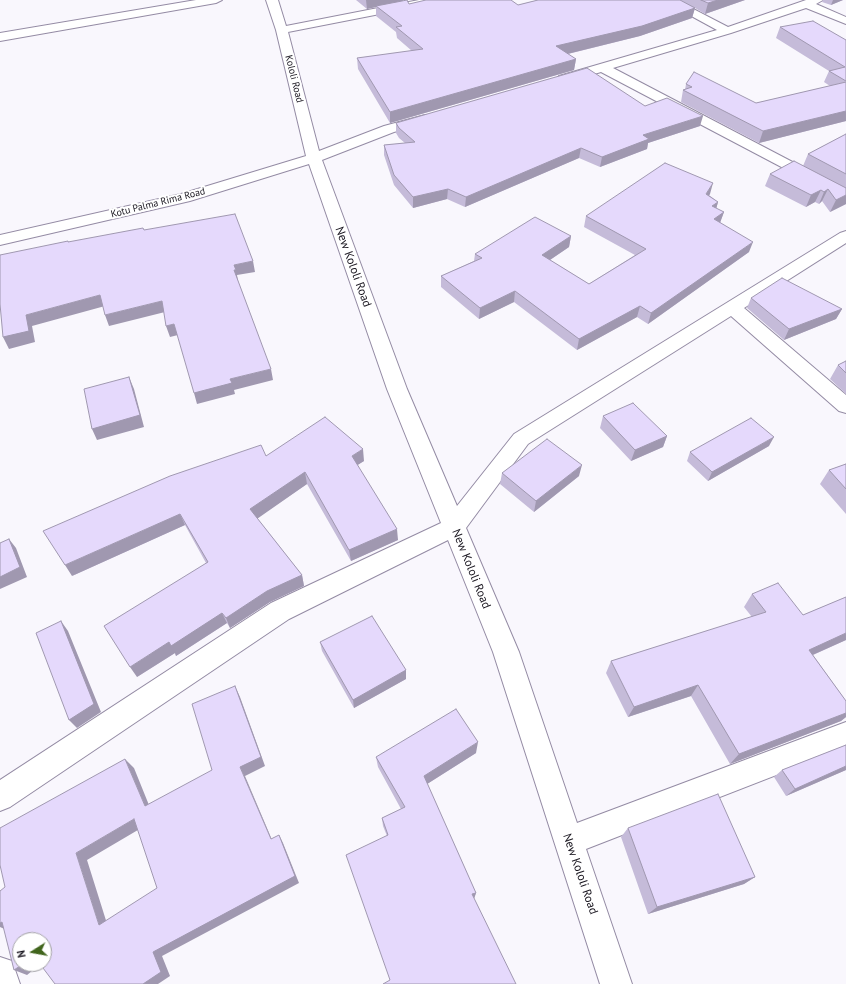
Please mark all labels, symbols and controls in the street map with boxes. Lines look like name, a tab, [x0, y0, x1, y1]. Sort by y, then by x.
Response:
street label: Kololi Road	[282, 54, 306, 104]
street label: Kotu Palma Rima Road	[110, 185, 206, 221]
street label: New Kololi Road	[332, 225, 374, 309]
street label: New Kololi Road	[448, 527, 494, 611]
street label: New Kololi Road	[559, 832, 601, 916]
north arrow	[12, 932, 52, 972]
text: N	[14, 949, 29, 959]

